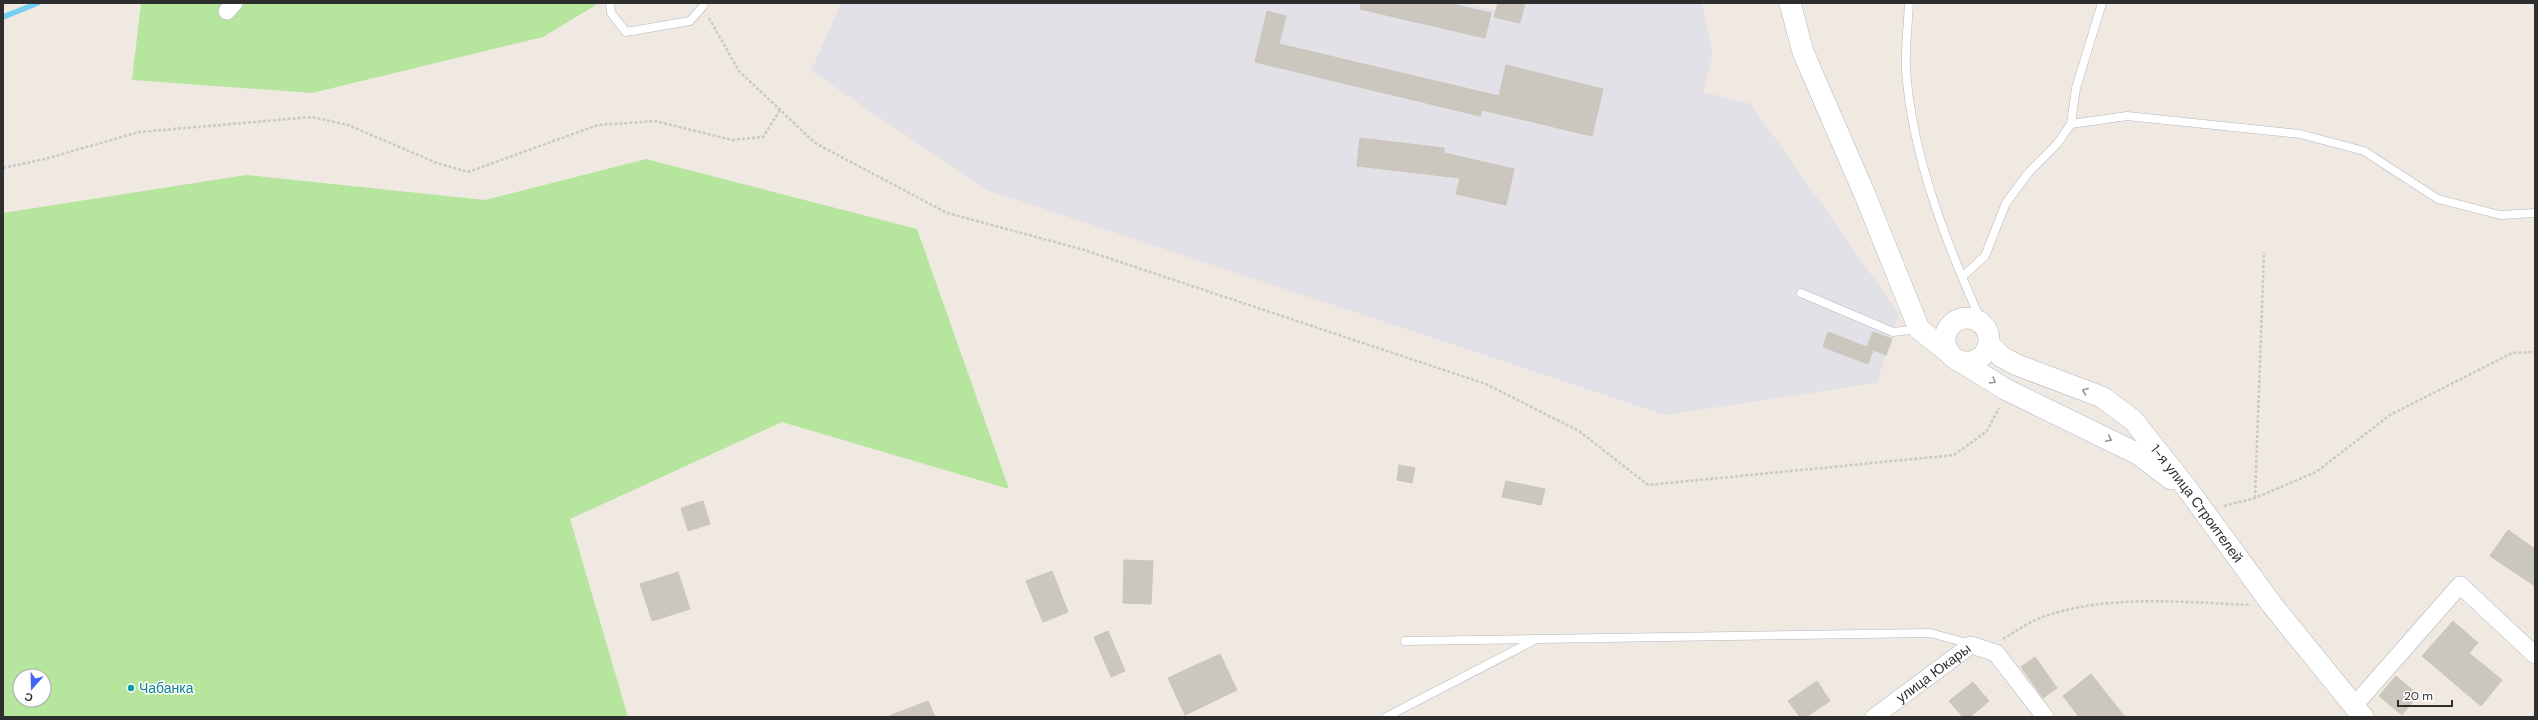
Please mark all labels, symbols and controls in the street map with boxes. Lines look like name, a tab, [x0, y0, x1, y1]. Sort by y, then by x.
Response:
one-way arrow	[1989, 377, 1996, 384]
one-way arrow	[2081, 387, 2088, 395]
one-way arrow	[2105, 435, 2112, 442]
street label: 1-я улица Строителей	[2147, 441, 2247, 566]
street label: улица Юкары	[1893, 639, 1974, 706]
north arrow	[12, 668, 52, 708]
place label: Чабанка	[139, 679, 194, 697]
scale bar	[2398, 682, 2452, 708]
marker: Чабанка	[126, 683, 136, 693]
text: 20 m	[2404, 688, 2433, 704]
text: С	[22, 689, 35, 705]

